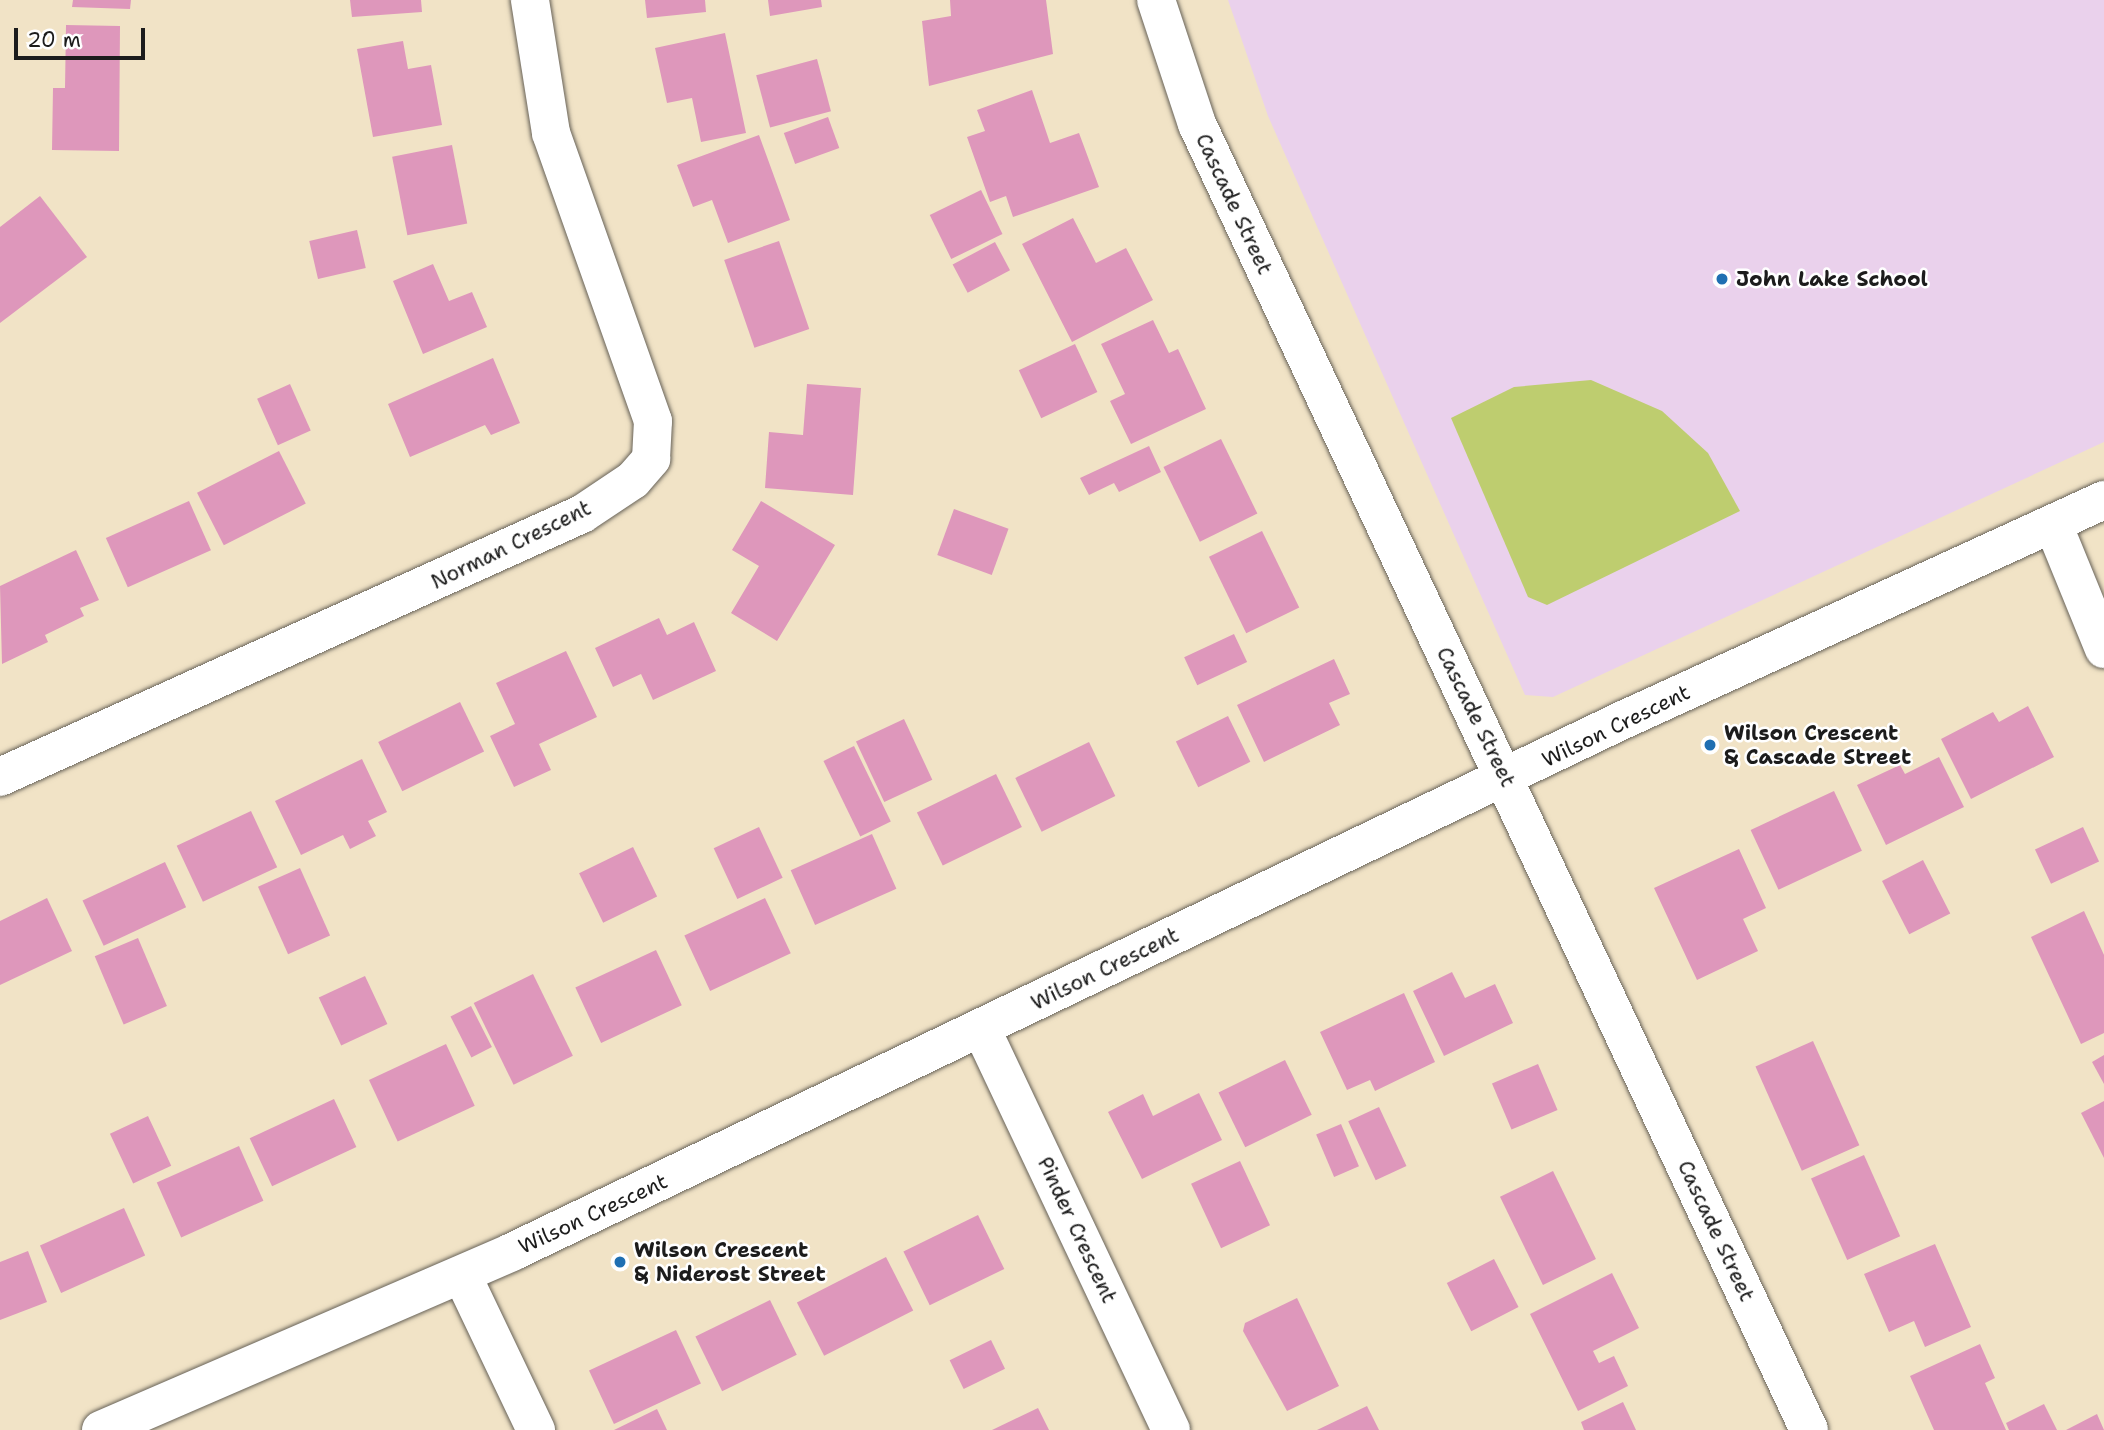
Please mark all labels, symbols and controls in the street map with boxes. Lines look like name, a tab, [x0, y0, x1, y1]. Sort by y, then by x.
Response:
scale bar	[18, 14, 149, 58]
text: 20 m	[27, 26, 81, 54]
street label: Cascade Street	[1190, 129, 1278, 279]
place label: John Lake School	[1736, 266, 1928, 292]
marker: John Lake School	[1714, 271, 1730, 287]
street label: Norman Crescent	[427, 495, 595, 595]
street label: Cascade Street	[1431, 643, 1521, 791]
street label: Wilson Crescent	[1538, 679, 1694, 773]
place label: Wilson Crescent & Cascade Street	[1724, 720, 1911, 770]
marker: Wilson Crescent & Cascade Street	[1702, 737, 1718, 753]
street label: Wilson Crescent	[1027, 922, 1183, 1016]
street label: Pinder Crescent	[1032, 1153, 1122, 1307]
street label: Cascade Street	[1672, 1156, 1760, 1306]
street label: Wilson Crescent	[515, 1168, 671, 1260]
place label: Wilson Crescent & Niderost Street	[634, 1237, 826, 1287]
marker: Wilson Crescent & Niderost Street	[612, 1254, 628, 1270]

